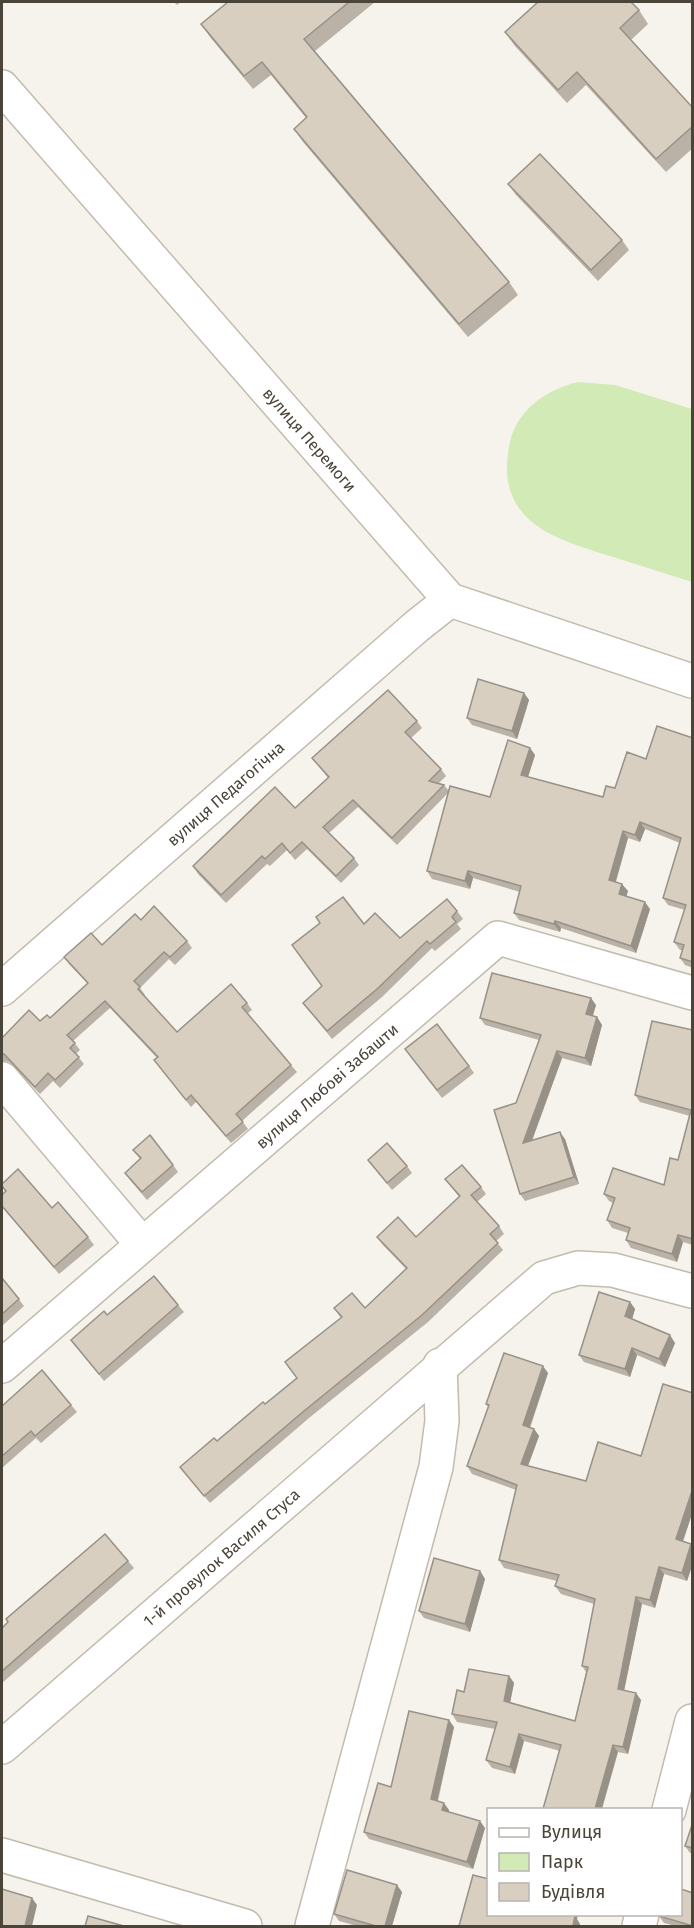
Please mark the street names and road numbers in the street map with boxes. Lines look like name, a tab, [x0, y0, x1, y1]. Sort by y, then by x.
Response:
street label: вулиця Перемоги	[259, 384, 360, 496]
street label: вулиця Педагогічна	[164, 738, 288, 850]
street label: вулиця Любові Забашти	[252, 1020, 402, 1153]
street label: 1-й провулок Василя Стуса	[140, 1485, 304, 1630]

